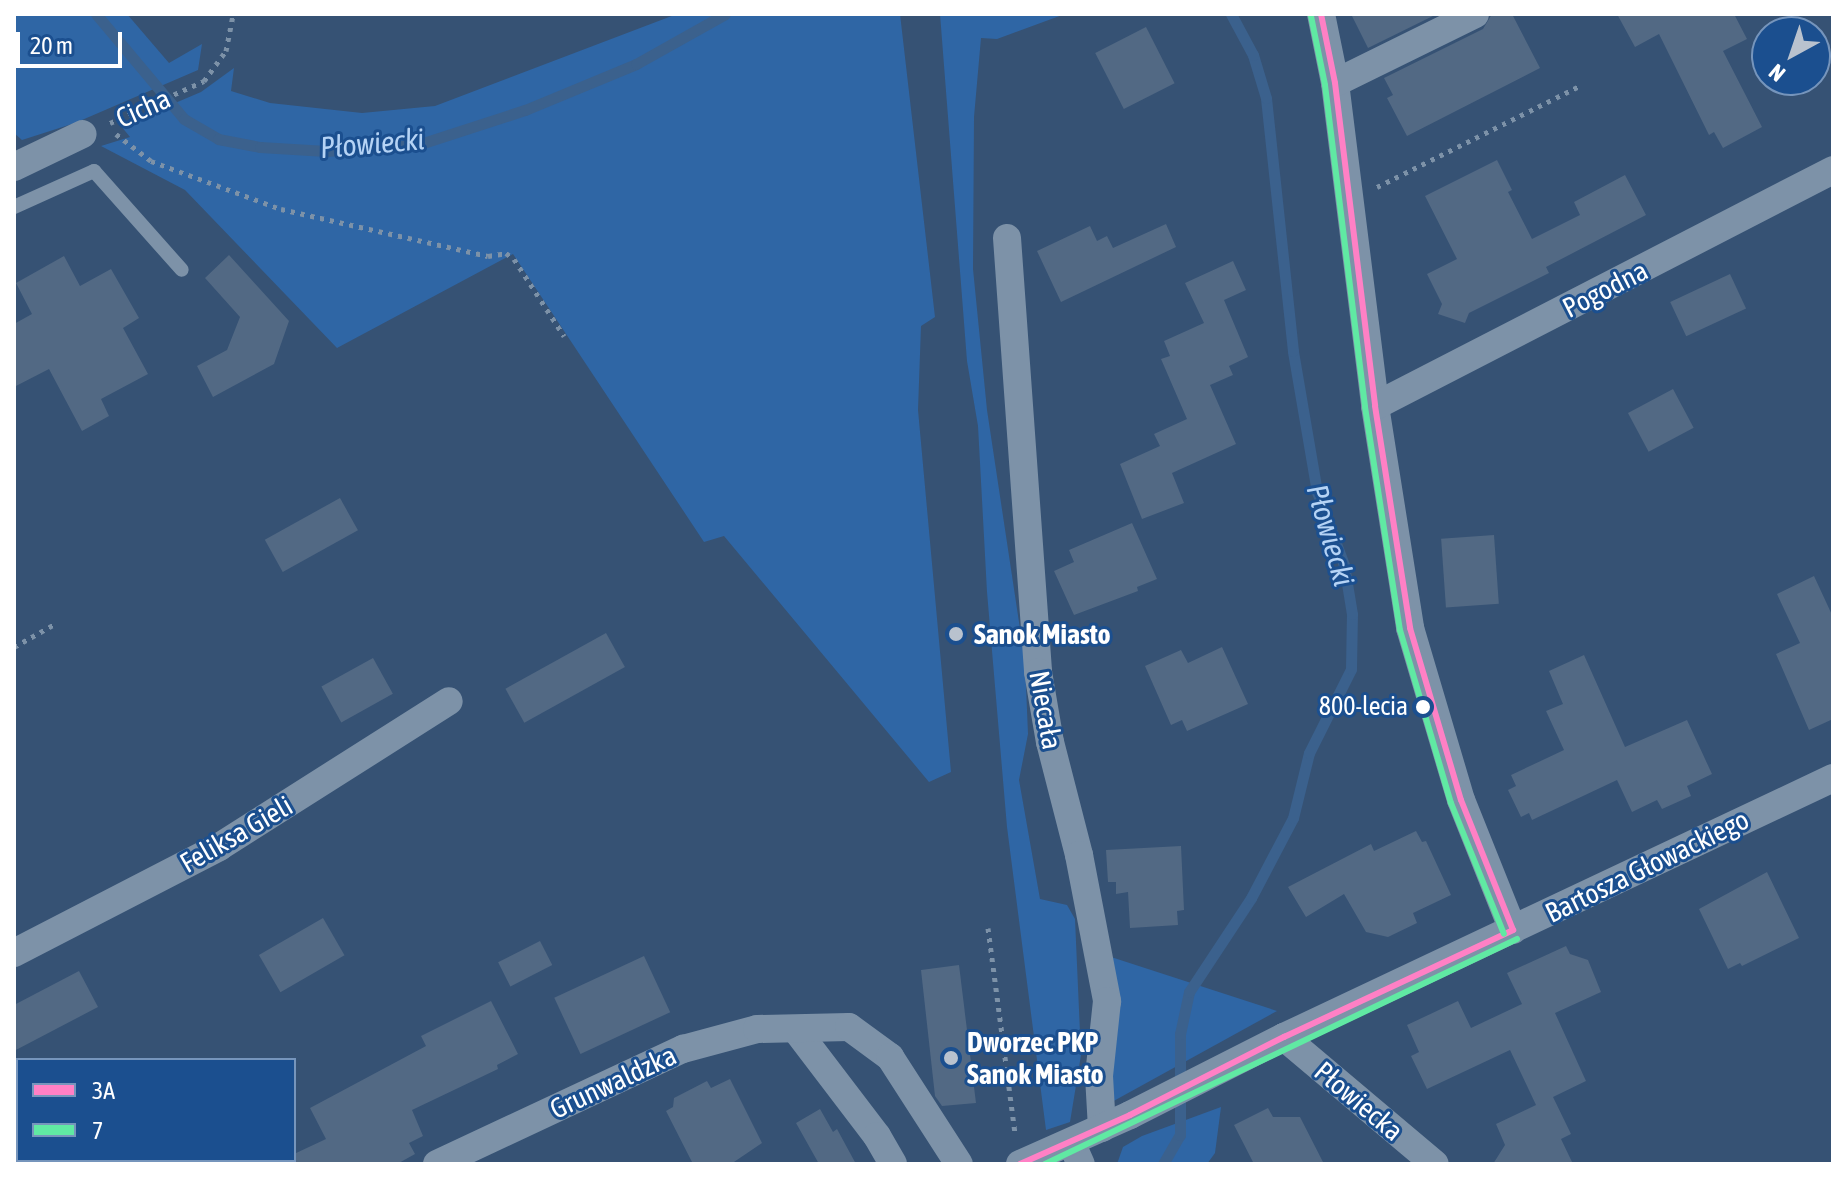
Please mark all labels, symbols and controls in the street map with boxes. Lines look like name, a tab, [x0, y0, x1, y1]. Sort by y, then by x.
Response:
scale bar	[20, 16, 126, 66]
north arrow	[1751, 16, 1831, 96]
text: 20 m	[30, 32, 73, 59]
text: N	[1764, 59, 1790, 87]
street label: Cicha	[111, 81, 175, 135]
water label: Płowiecki	[319, 121, 425, 165]
street label: Pogodna	[1557, 253, 1653, 325]
water label: Płowiecki	[1299, 480, 1363, 590]
place label: Sanok Miasto	[974, 617, 1111, 651]
marker: Sanok Miasto	[945, 623, 967, 645]
street label: Niecała	[1023, 668, 1069, 752]
place label: 800-lecia	[1319, 691, 1408, 723]
marker: 800-lecia	[1415, 699, 1431, 715]
street label: Feliksa Gieli	[174, 788, 298, 880]
street label: Bartosza Głowackiego	[1540, 802, 1754, 930]
place label: Dworzec PKP Sanok Miasto	[967, 1025, 1104, 1091]
street label: Grunwaldzka	[545, 1038, 681, 1126]
marker: Dworzec PKP Sanok Miasto	[942, 1049, 960, 1067]
street label: Płowiecka	[1308, 1054, 1410, 1148]
legend	[16, 1058, 296, 1162]
text: 3A	[92, 1077, 115, 1104]
text: 7	[92, 1117, 103, 1144]

